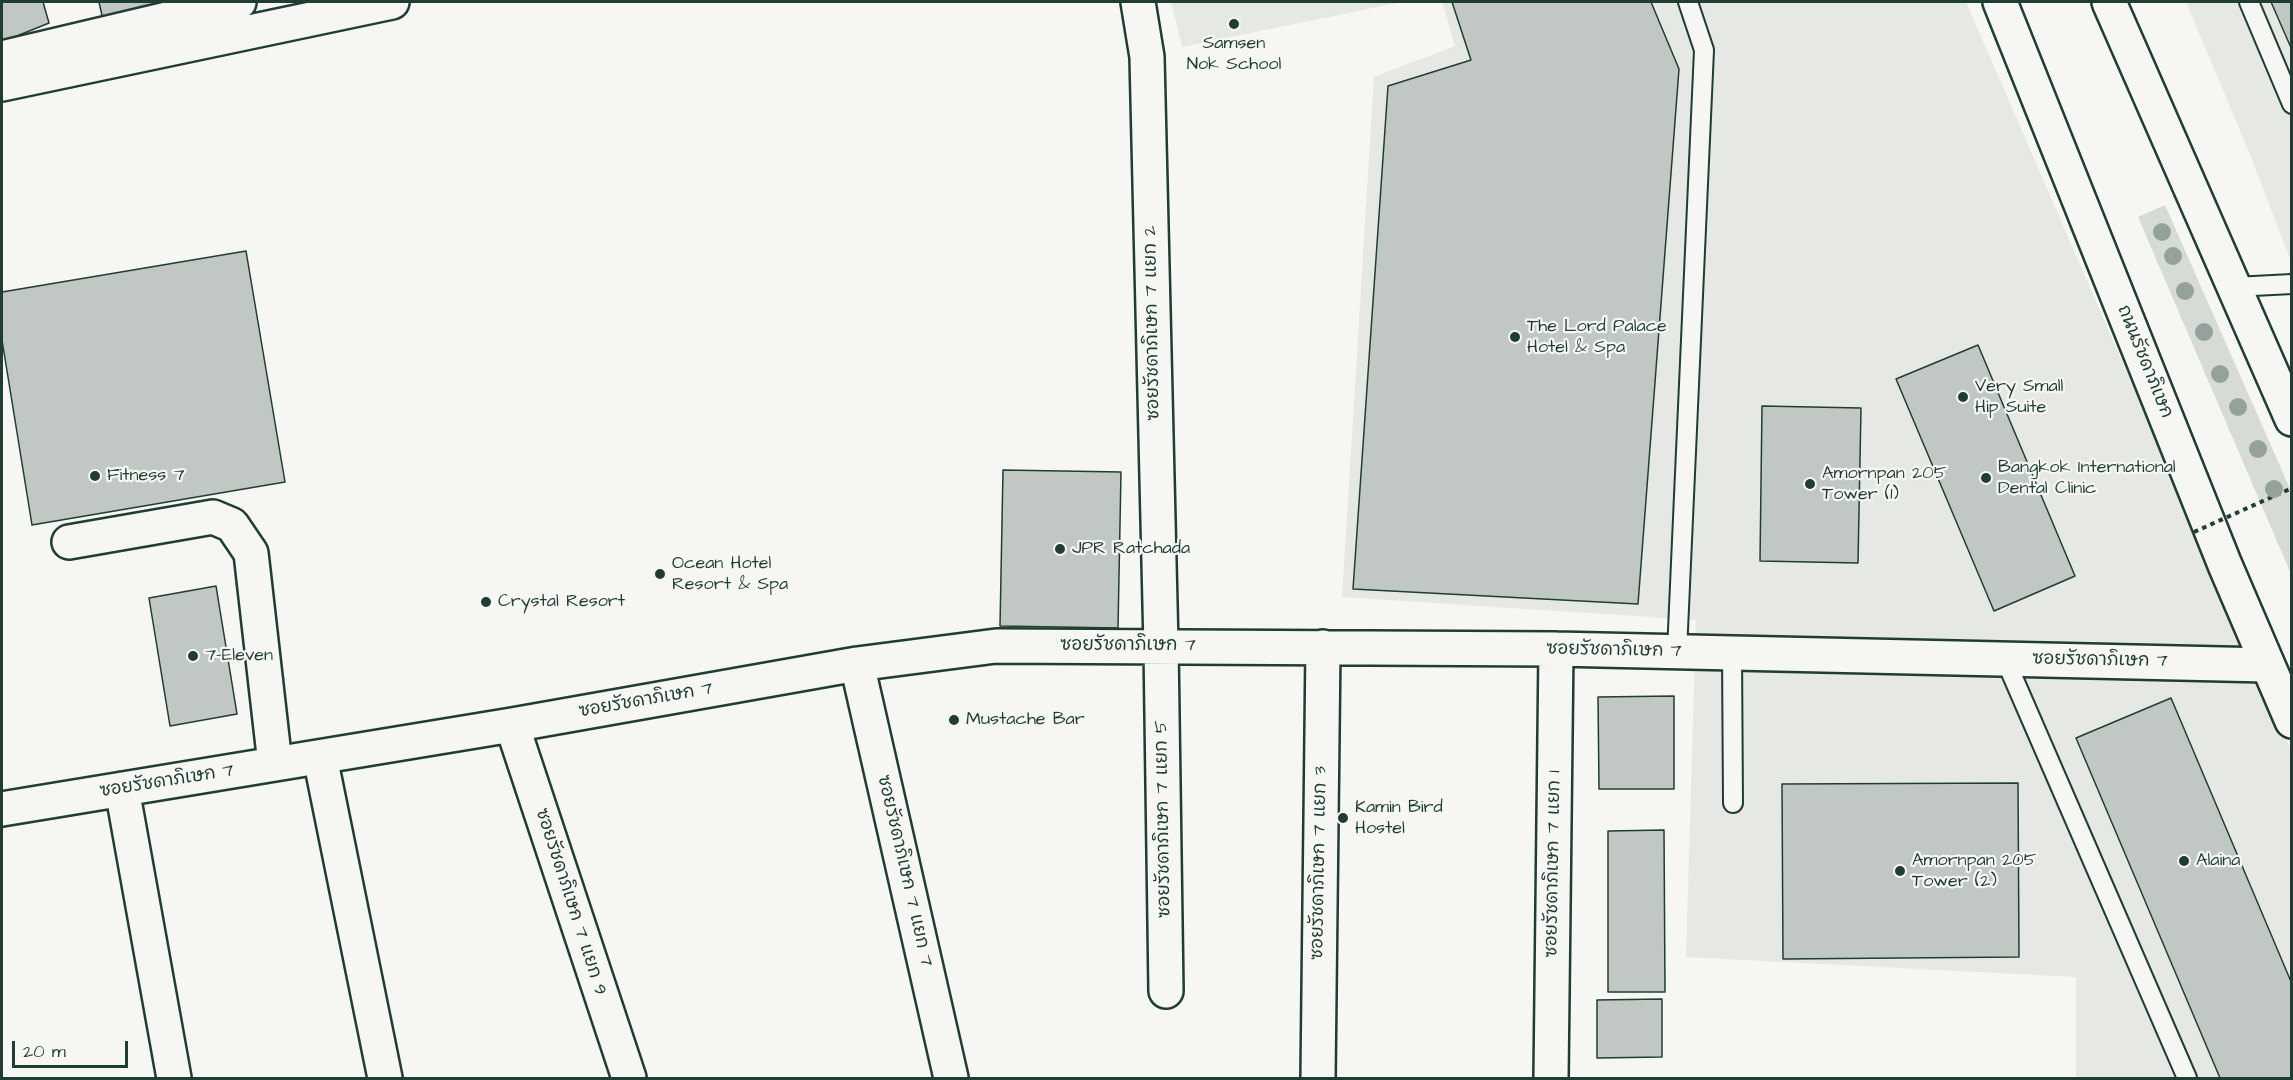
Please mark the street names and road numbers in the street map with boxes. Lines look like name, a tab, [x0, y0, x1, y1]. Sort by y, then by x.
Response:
street label: ซอยรัชดาภิเษก 7 แยก 2	[1140, 225, 1166, 421]
street label: ถนนรัชดาภิเษก	[2111, 302, 2177, 422]
street label: ซอยรัชดาภิเษก 7	[1060, 635, 1196, 657]
street label: ซอยรัชดาภิเษก 7	[1546, 639, 1682, 663]
street label: ซอยรัชดาภิเษก 7	[2032, 649, 2168, 673]
street label: ซอยรัชดาภิเษก 7	[577, 679, 715, 723]
street label: ซอยรัชดาภิเษก 7 แยก 5	[1151, 720, 1177, 918]
street label: ซอยรัชดาภิเษก 7	[98, 761, 236, 803]
street label: ซอยรัชดาภิเษก 7 แยก 3	[1308, 766, 1332, 960]
street label: ซอยรัชดาภิเษก 7 แยก 1	[1542, 770, 1566, 958]
street label: ซอยรัชดาภิเษก 7 แยก 7	[871, 773, 937, 969]
street label: ซอยรัชดาภิเษก 7 แยก 9	[530, 806, 610, 998]

